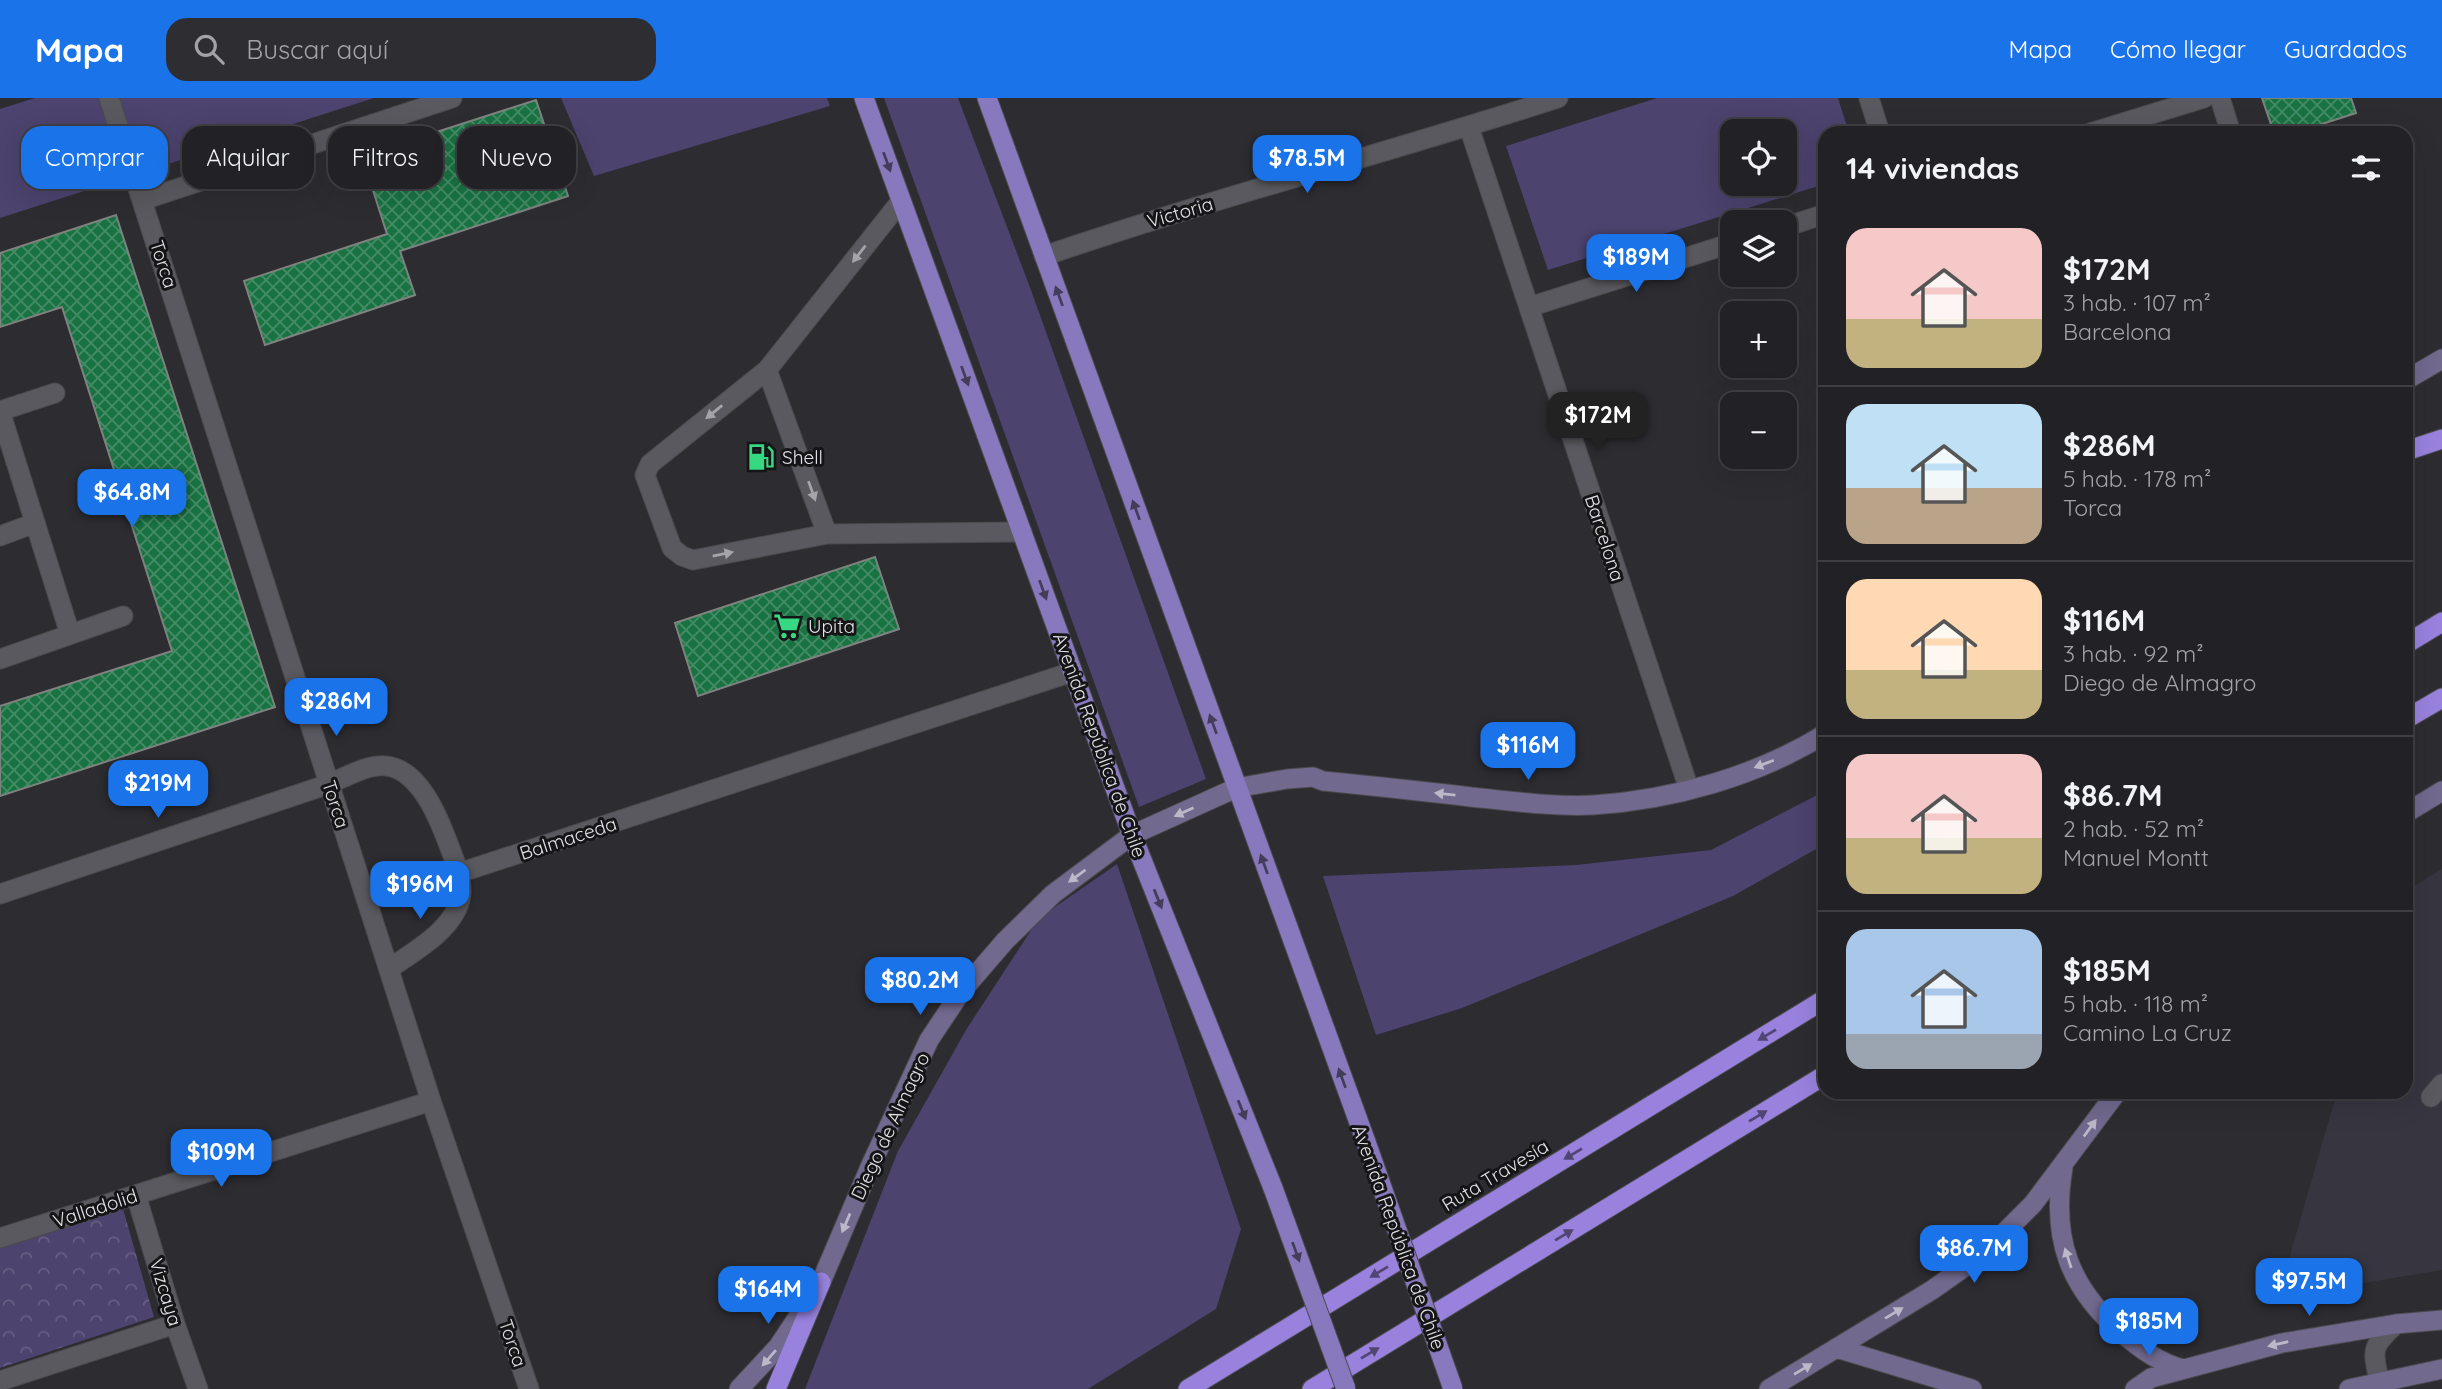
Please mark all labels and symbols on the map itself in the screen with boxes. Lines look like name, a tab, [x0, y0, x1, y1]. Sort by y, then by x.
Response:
pin: $78.5M	[1250, 136, 1364, 195]
one-way arrow	[882, 152, 893, 173]
street label: Victoria	[1144, 191, 1216, 233]
pin: $189M	[1587, 234, 1685, 294]
street label: Torca	[145, 237, 183, 291]
one-way arrow	[852, 246, 867, 263]
one-way arrow	[1053, 286, 1064, 307]
one-way arrow	[960, 365, 971, 386]
pin: $172M	[1549, 392, 1647, 452]
one-way arrow	[706, 405, 724, 420]
fuel station icon: Shell	[746, 442, 776, 472]
place label: Shell	[782, 445, 823, 469]
pin: $64.8M	[75, 470, 189, 529]
one-way arrow	[806, 481, 817, 502]
street label: Barcelona	[1580, 492, 1630, 584]
one-way arrow	[1130, 500, 1141, 521]
one-way arrow	[712, 548, 734, 559]
one-way arrow	[1037, 579, 1048, 600]
supermarket icon: Upita	[772, 611, 802, 641]
place label: Upita	[808, 614, 855, 638]
street label: Avenida República de Chile	[1048, 629, 1152, 861]
pin: $286M	[287, 678, 385, 738]
one-way arrow	[1207, 714, 1218, 735]
pin: $116M	[1479, 722, 1577, 782]
one-way arrow	[1753, 759, 1774, 770]
pin: $219M	[109, 760, 207, 820]
street label: Torca	[317, 777, 355, 831]
one-way arrow	[1433, 788, 1455, 799]
one-way arrow	[1174, 806, 1194, 818]
street label: Balmaceda	[516, 811, 620, 865]
one-way arrow	[1258, 853, 1269, 874]
pin: $196M	[371, 862, 469, 921]
one-way arrow	[1068, 869, 1087, 883]
one-way arrow	[1152, 888, 1163, 909]
pin: $80.2M	[863, 958, 977, 1017]
one-way arrow	[1757, 1028, 1777, 1041]
street label: Diego de Almagro	[845, 1049, 935, 1203]
one-way arrow	[1336, 1067, 1347, 1088]
one-way arrow	[1236, 1100, 1247, 1121]
one-way arrow	[1748, 1110, 1767, 1122]
one-way arrow	[2083, 1119, 2097, 1137]
street label: Avenida República de Chile	[1347, 1121, 1451, 1353]
pin: $109M	[172, 1130, 270, 1189]
street label: Ruta Travesía	[1437, 1134, 1553, 1216]
one-way arrow	[1563, 1147, 1583, 1160]
street label: Valladolid	[50, 1183, 140, 1233]
one-way arrow	[840, 1213, 852, 1233]
pin: $86.7M	[1917, 1226, 2031, 1285]
one-way arrow	[1554, 1228, 1573, 1241]
one-way arrow	[1291, 1242, 1302, 1263]
one-way arrow	[2062, 1247, 2073, 1268]
street label: Vizcaya	[144, 1255, 188, 1329]
pin: $97.5M	[2252, 1258, 2366, 1318]
pin: $164M	[719, 1266, 817, 1326]
one-way arrow	[1369, 1266, 1388, 1279]
pin: $185M	[2100, 1298, 2198, 1358]
one-way arrow	[1885, 1307, 1904, 1319]
street label: Torca	[494, 1316, 532, 1370]
one-way arrow	[2267, 1339, 2289, 1350]
one-way arrow	[1360, 1347, 1379, 1360]
one-way arrow	[762, 1349, 777, 1366]
one-way arrow	[1793, 1362, 1812, 1375]

